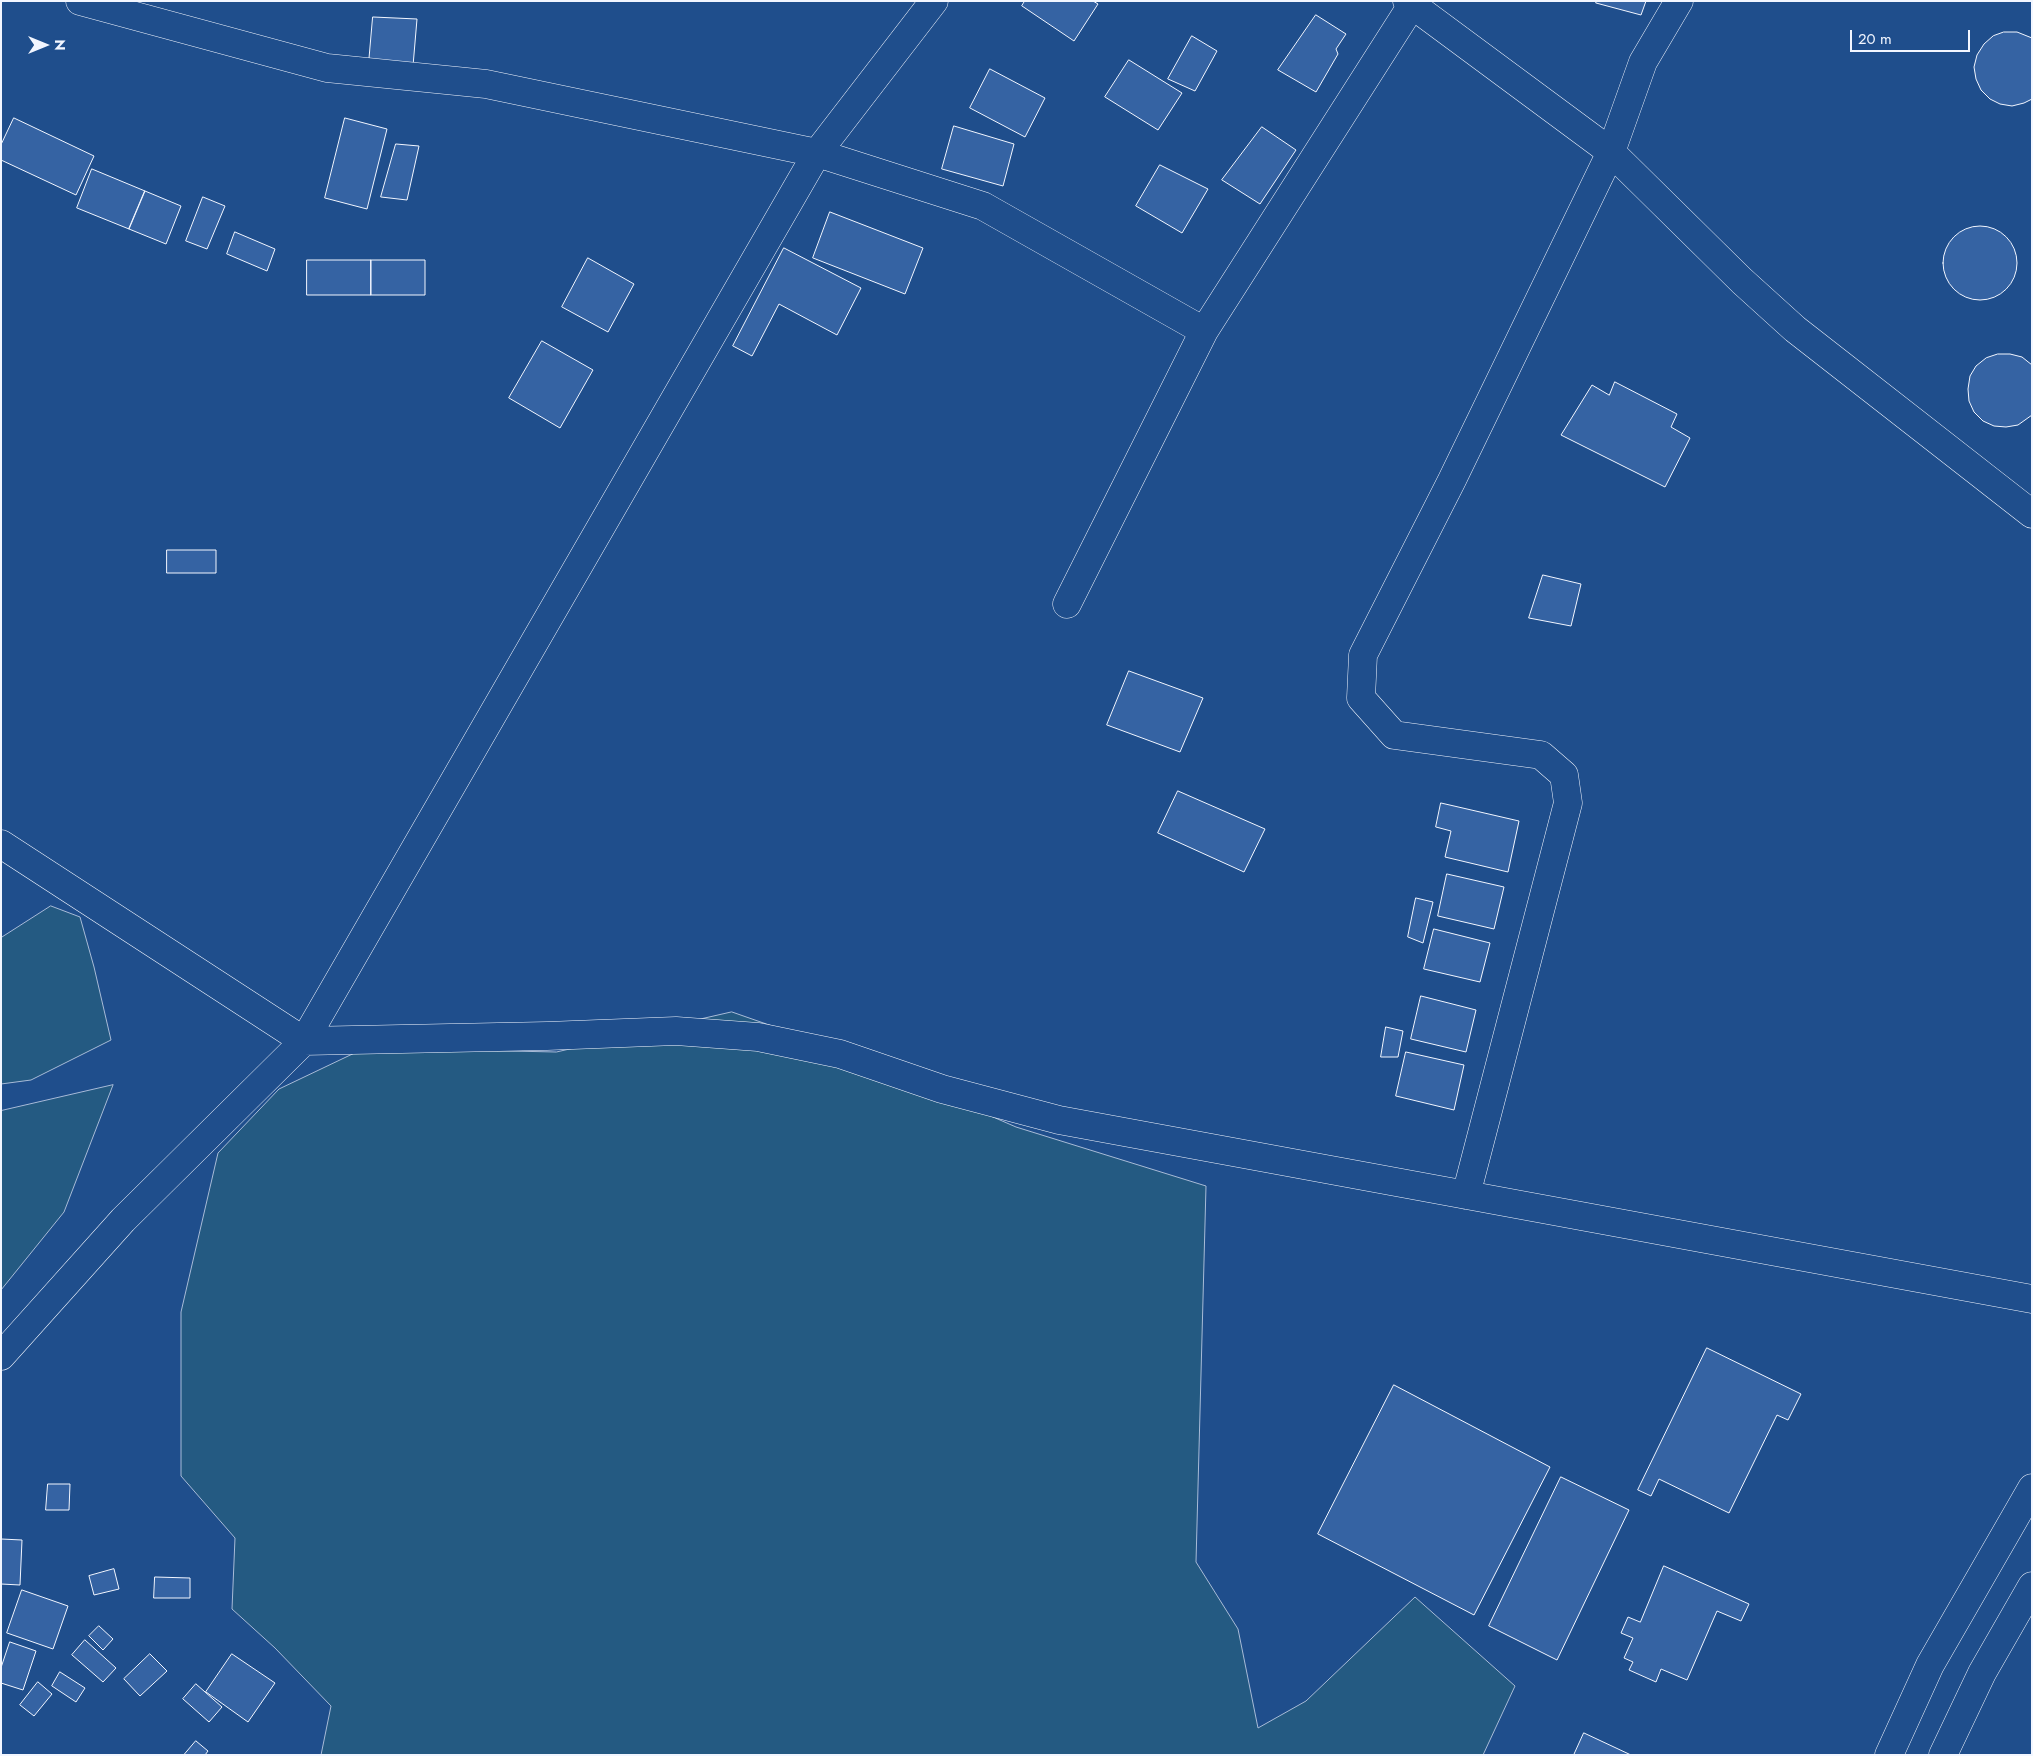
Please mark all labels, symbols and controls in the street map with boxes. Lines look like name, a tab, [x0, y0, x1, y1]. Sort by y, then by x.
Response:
north arrow	[20, 20, 70, 70]
scale bar	[1853, 20, 1973, 52]
text: 20 m	[1858, 28, 1892, 50]
text: N	[50, 39, 70, 51]

